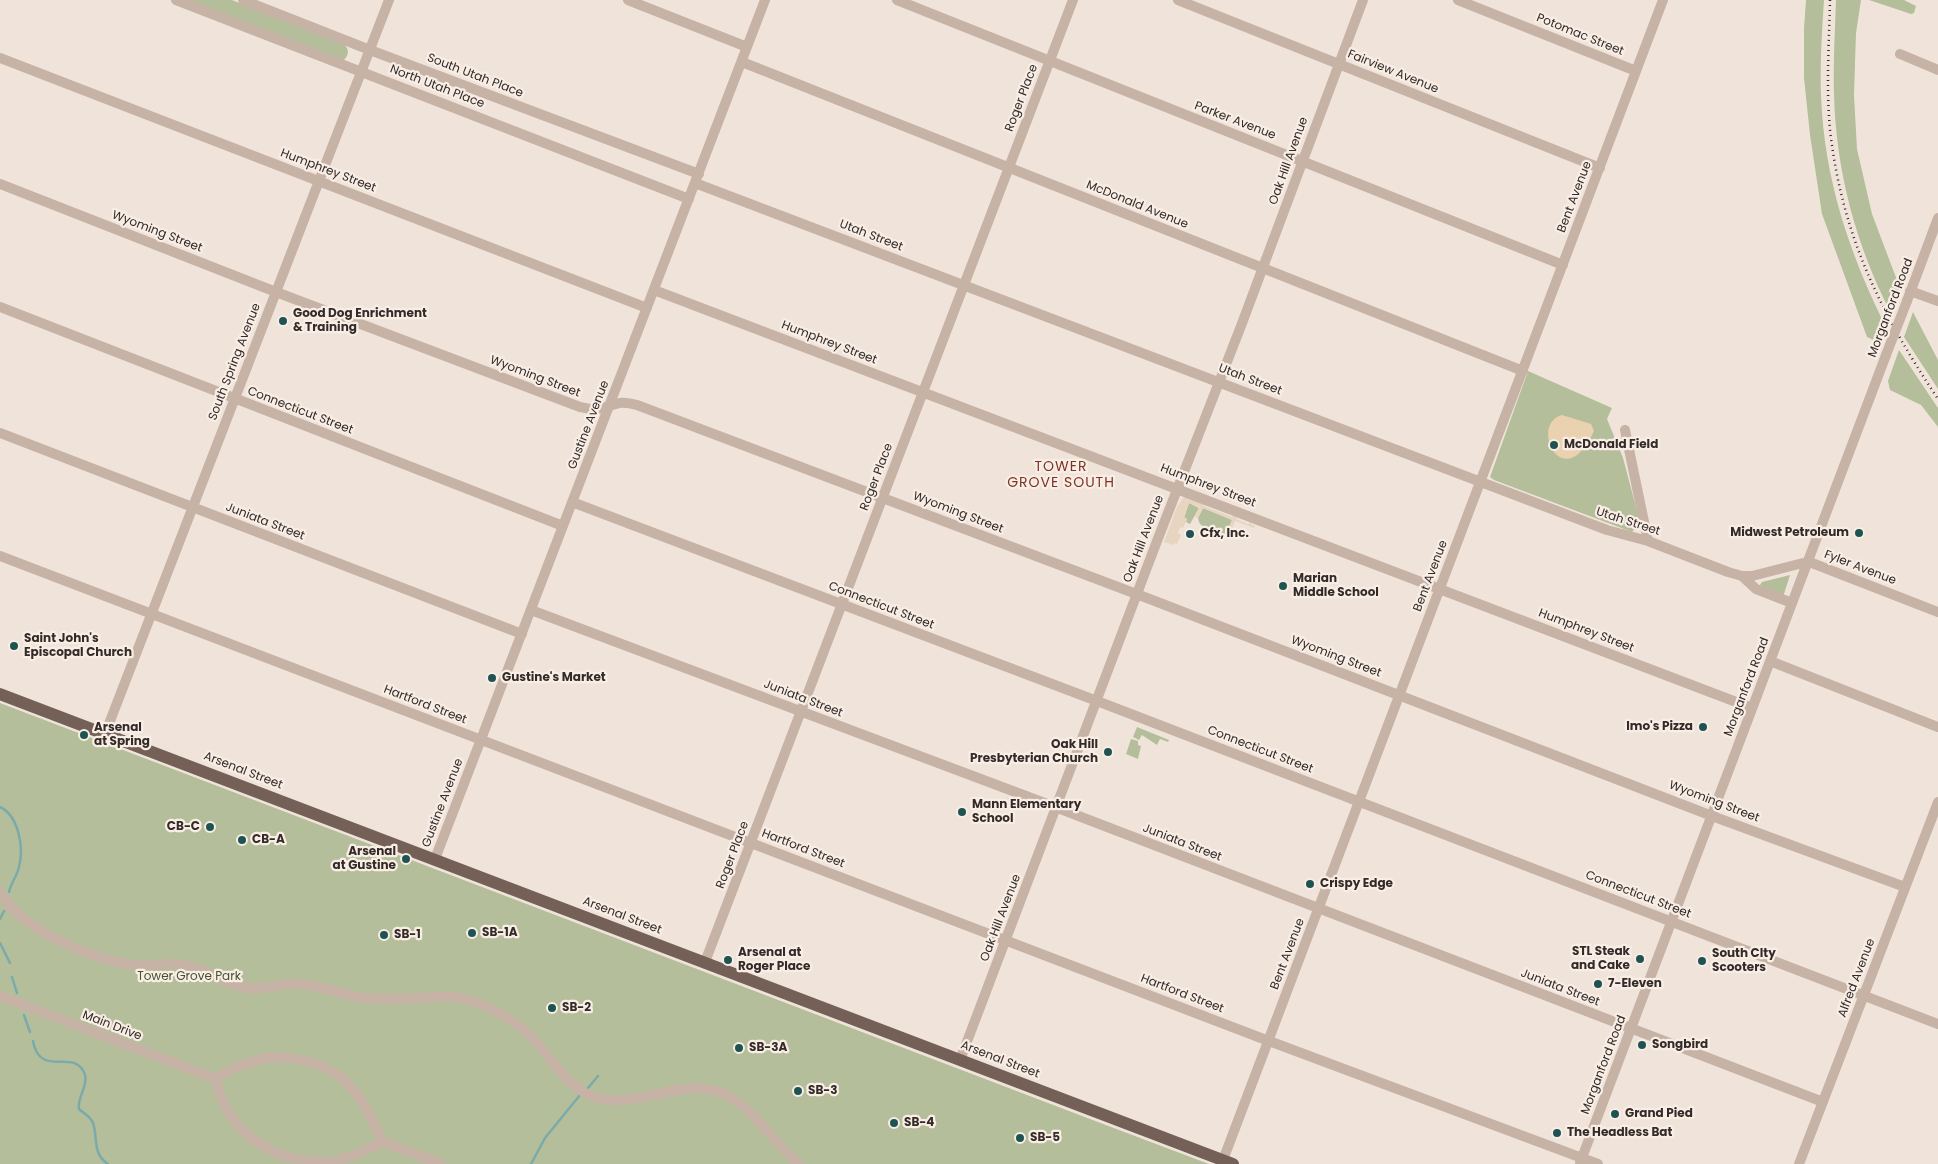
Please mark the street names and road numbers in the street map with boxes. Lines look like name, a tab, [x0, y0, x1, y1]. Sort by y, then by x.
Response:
street label: Potomac Street	[1534, 11, 1626, 59]
street label: Fairview Avenue	[1345, 47, 1441, 97]
street label: South Utah Place	[425, 51, 525, 101]
street label: North Utah Place	[388, 62, 486, 112]
street label: Roger Place	[1003, 62, 1041, 134]
street label: Parker Avenue	[1192, 99, 1278, 143]
street label: Oak Hill Avenue	[1266, 115, 1312, 207]
street label: Humphrey Street	[278, 146, 378, 196]
street label: Bent Avenue	[1555, 159, 1595, 235]
street label: McDonald Avenue	[1084, 178, 1190, 232]
street label: Wyoming Street	[110, 208, 204, 256]
street label: Utah Street	[837, 217, 905, 255]
street label: Morganford Road	[1865, 256, 1917, 360]
street label: South Spring Avenue	[206, 301, 264, 423]
street label: Humphrey Street	[779, 318, 879, 368]
street label: Wyoming Street	[488, 353, 582, 401]
street label: Utah Street	[1216, 361, 1284, 399]
street label: Gustine Avenue	[565, 379, 613, 471]
street label: Connecticut Street	[245, 384, 355, 438]
street label: Roger Place	[858, 441, 896, 513]
street label: Humphrey Street	[1158, 461, 1258, 511]
street label: Wyoming Street	[911, 489, 1005, 537]
street label: Oak Hill Avenue	[1121, 493, 1167, 585]
street label: Juniata Street	[223, 500, 307, 544]
street label: Utah Street	[1594, 505, 1662, 539]
street label: Bent Avenue	[1411, 538, 1451, 614]
street label: Fyler Avenue	[1822, 548, 1898, 588]
street label: Connecticut Street	[826, 579, 936, 633]
street label: Humphrey Street	[1536, 606, 1636, 656]
street label: Wyoming Street	[1289, 633, 1383, 681]
street label: Morganford Road	[1721, 635, 1773, 739]
street label: Juniata Street	[761, 677, 845, 721]
street label: Hartford Street	[381, 683, 469, 727]
street label: Connecticut Street	[1205, 723, 1315, 777]
street label: Arsenal Street	[202, 749, 284, 793]
street label: Gustine Avenue	[419, 757, 467, 849]
street label: Wyoming Street	[1667, 778, 1761, 826]
street label: Roger Place	[714, 819, 752, 891]
street label: Juniata Street	[1140, 821, 1224, 865]
street label: Hartford Street	[759, 827, 847, 871]
street label: Connecticut Street	[1583, 868, 1693, 922]
street label: Oak Hill Avenue	[978, 872, 1024, 964]
street label: Arsenal Street	[581, 894, 663, 938]
street label: Bent Avenue	[1268, 916, 1308, 992]
street label: Alfred Avenue	[1835, 937, 1879, 1019]
street label: Juniata Street	[1518, 966, 1602, 1010]
street label: Hartford Street	[1138, 972, 1226, 1016]
street label: Main Drive	[80, 1008, 144, 1044]
street label: Morganford Road	[1578, 1013, 1630, 1117]
street label: Arsenal Street	[959, 1038, 1041, 1082]

